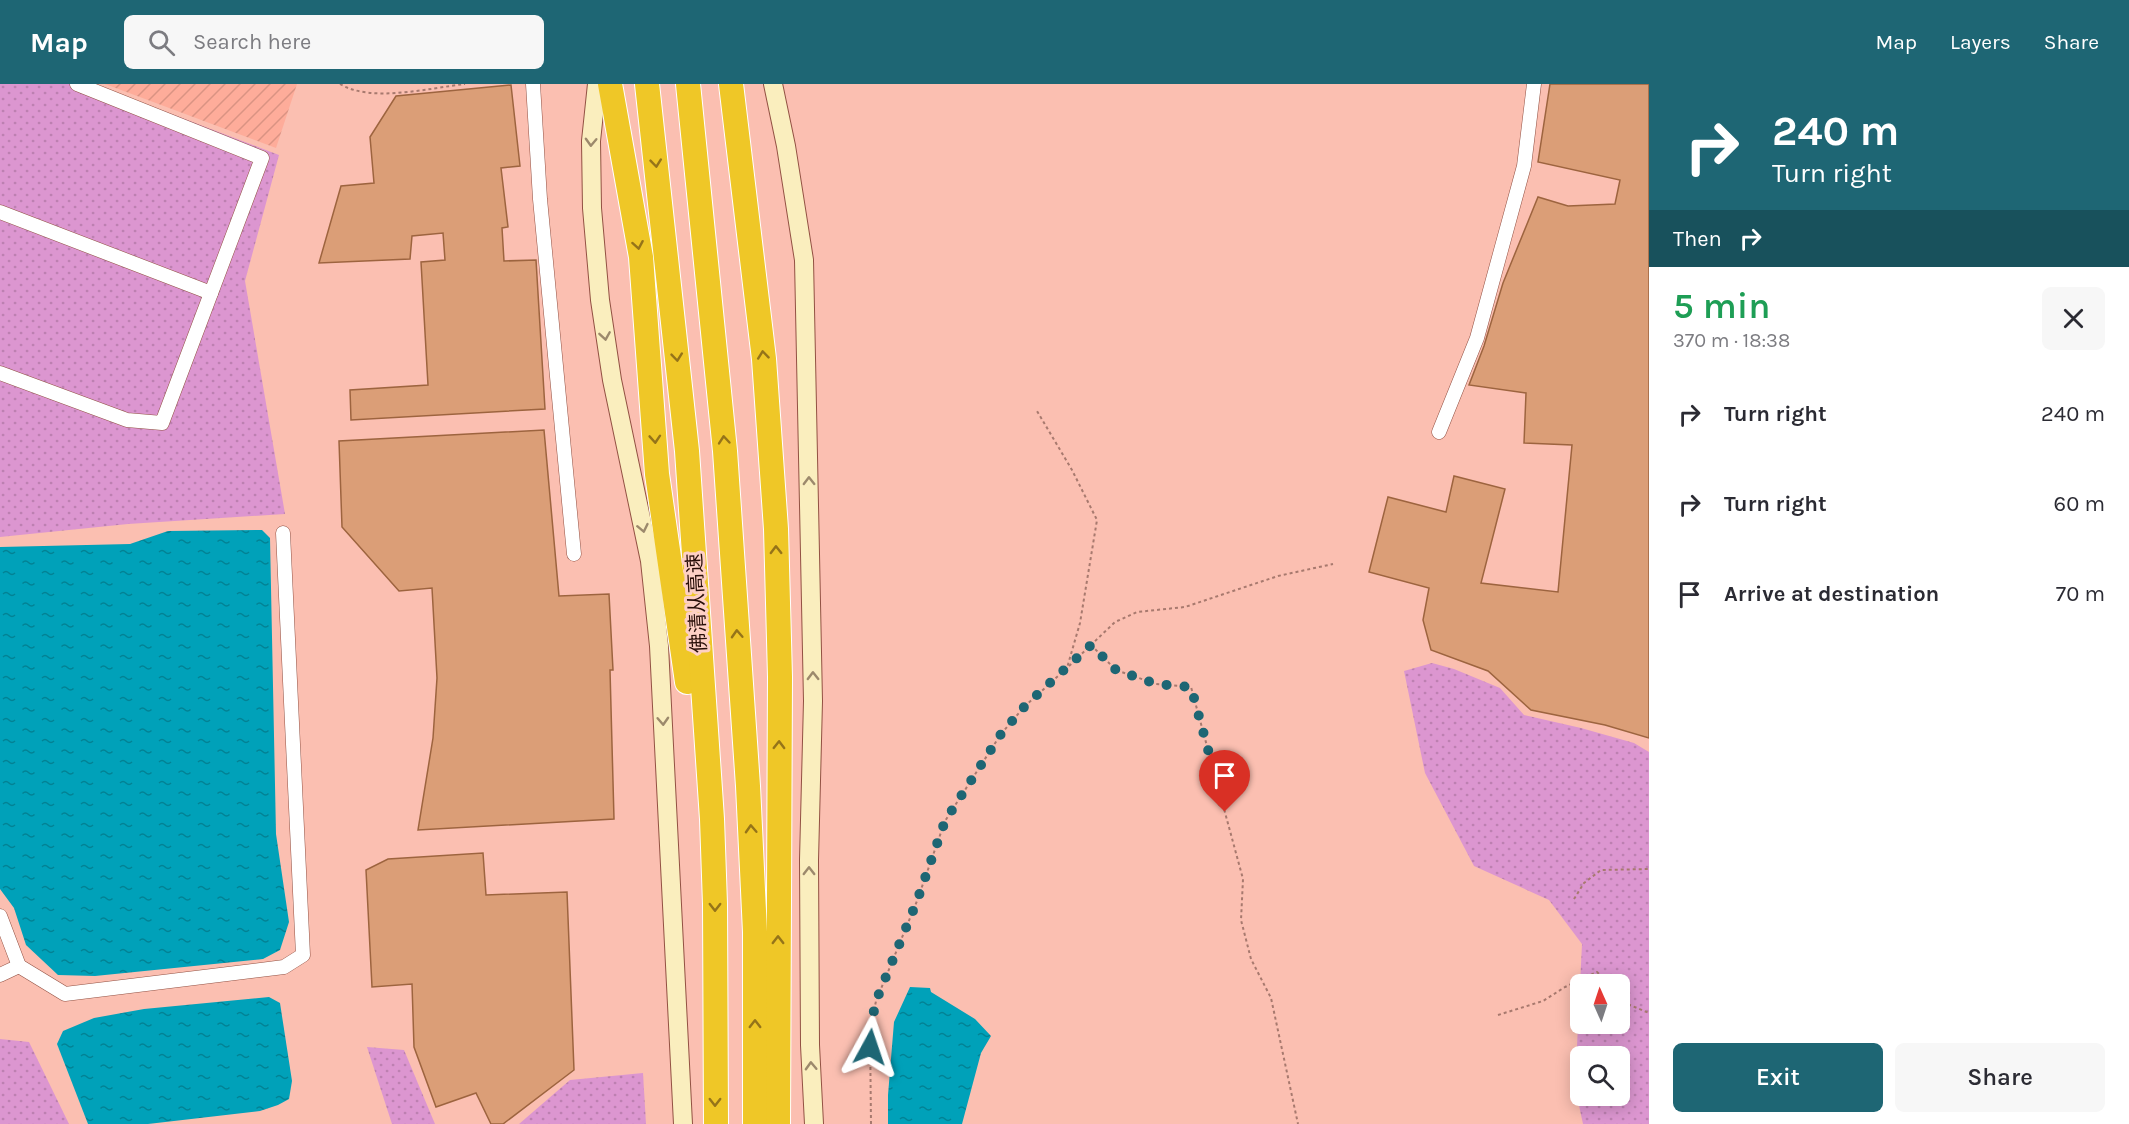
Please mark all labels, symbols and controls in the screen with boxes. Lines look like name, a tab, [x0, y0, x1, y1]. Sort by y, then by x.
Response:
search box	[124, 15, 544, 69]
text: Map	[30, 26, 88, 59]
icon: search	[145, 26, 178, 59]
text: Search here	[193, 29, 311, 55]
text: Map	[1875, 30, 1917, 54]
text: Layers	[1950, 30, 2011, 54]
text: Share	[2044, 30, 2099, 54]
text: 240 m	[1772, 106, 1899, 156]
icon: right	[1673, 108, 1751, 186]
one-way arrow	[585, 138, 598, 147]
text: Turn right	[1772, 157, 1892, 189]
one-way arrow	[649, 158, 662, 168]
icon: right	[1734, 222, 1767, 255]
text: Then	[1673, 226, 1722, 252]
one-way arrow	[632, 240, 644, 250]
text: 5 min	[1673, 285, 1771, 327]
button: close	[2042, 287, 2105, 350]
text: 370 m · 18:38	[1673, 329, 1790, 352]
one-way arrow	[599, 332, 611, 341]
one-way arrow	[757, 350, 770, 360]
one-way arrow	[670, 352, 683, 361]
icon: right	[1673, 398, 1706, 431]
text: Turn right	[1724, 401, 1827, 427]
text: 240 m	[2041, 401, 2105, 427]
one-way arrow	[648, 435, 661, 444]
one-way arrow	[718, 435, 731, 444]
one-way arrow	[803, 476, 815, 485]
icon: right	[1673, 488, 1706, 521]
text: Turn right	[1724, 491, 1827, 517]
text: 60 m	[2054, 491, 2105, 517]
one-way arrow	[636, 522, 649, 532]
one-way arrow	[770, 545, 783, 554]
street label: 佛清从高速	[683, 552, 711, 654]
icon: arrive	[1673, 578, 1706, 611]
text: Arrive at destination	[1724, 581, 1939, 607]
text: 70 m	[2056, 581, 2105, 607]
one-way arrow	[730, 630, 743, 639]
one-way arrow	[806, 671, 819, 680]
one-way arrow	[656, 717, 669, 726]
one-way arrow	[773, 740, 785, 749]
pin	[1199, 750, 1250, 812]
icon: arrive	[1208, 759, 1241, 792]
one-way arrow	[744, 824, 757, 833]
one-way arrow	[803, 866, 815, 875]
one-way arrow	[709, 903, 721, 912]
one-way arrow	[772, 935, 784, 944]
north arrow	[1570, 974, 1630, 1034]
map controls	[1570, 974, 1630, 1106]
position arrow	[838, 1015, 902, 1079]
one-way arrow	[749, 1019, 761, 1028]
button: Exit	[1673, 1043, 1883, 1112]
button: Share	[1895, 1043, 2105, 1112]
button: search	[1570, 1046, 1630, 1106]
one-way arrow	[804, 1061, 817, 1070]
one-way arrow	[709, 1098, 722, 1107]

